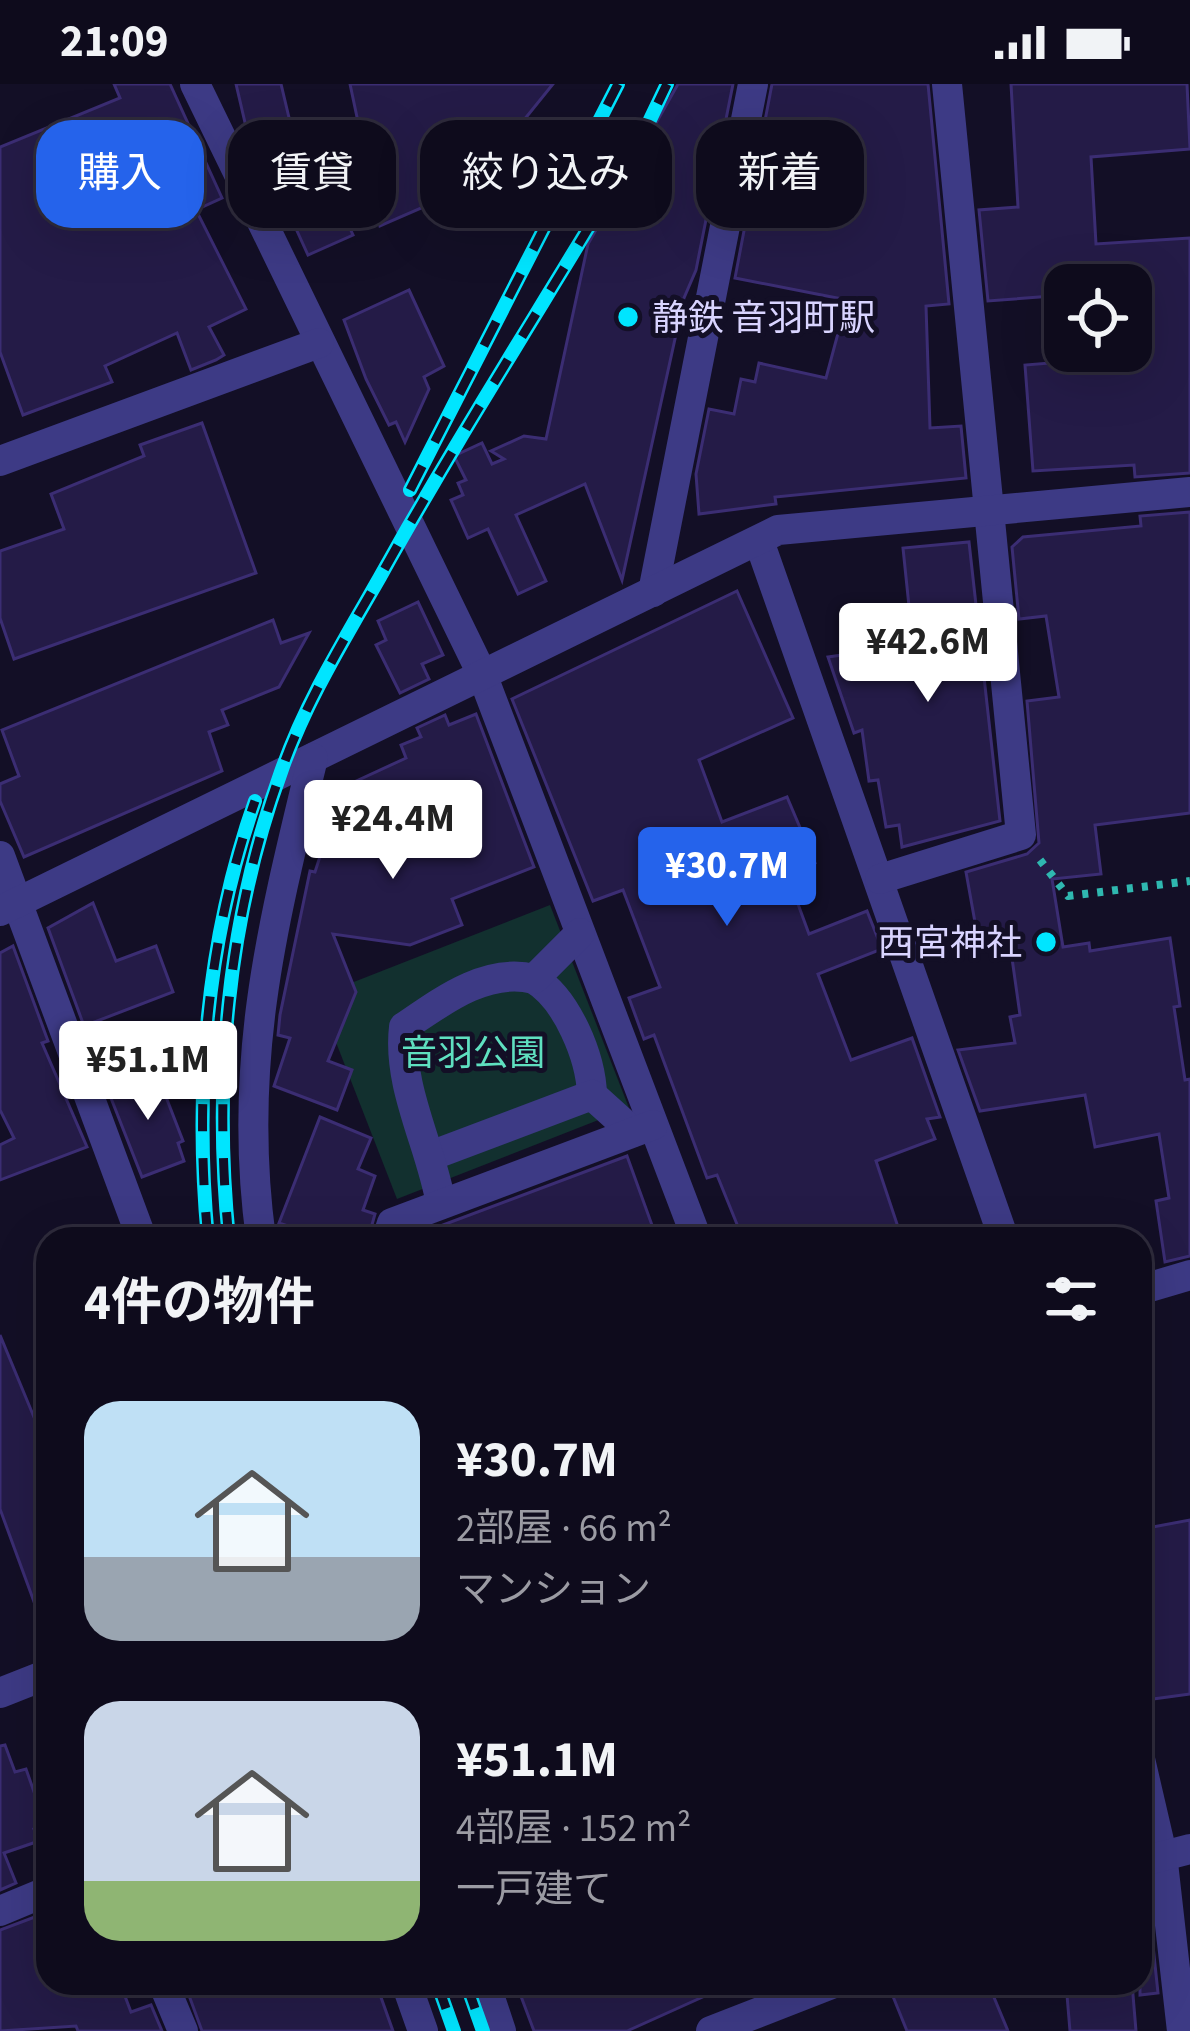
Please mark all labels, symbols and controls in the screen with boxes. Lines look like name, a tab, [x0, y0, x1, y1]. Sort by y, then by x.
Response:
text: 21:09	[60, 10, 169, 74]
chip: 購入	[36, 120, 204, 228]
chip: 賃貸	[228, 120, 396, 228]
chip: 絞り込み	[420, 120, 672, 228]
chip: 新着	[696, 120, 864, 228]
map controls	[1044, 264, 1152, 372]
button: locate	[1044, 264, 1152, 372]
place label: 静鉄 音羽町駅	[652, 293, 875, 344]
marker: 静鉄 音羽町駅	[615, 304, 641, 330]
pin: ¥42.6M	[830, 603, 1026, 705]
text: ¥42.6M	[866, 614, 990, 670]
pin: ¥24.4M	[295, 780, 491, 882]
text: ¥24.4M	[331, 791, 455, 847]
pin: ¥30.7M	[629, 827, 825, 929]
text: ¥30.7M	[665, 838, 789, 894]
place label: 西宮神社	[878, 918, 1022, 969]
marker: 西宮神社	[1033, 929, 1059, 955]
pin: ¥51.1M	[50, 1021, 246, 1123]
park label: 音羽公園	[401, 1028, 545, 1079]
text: ¥51.1M	[86, 1032, 210, 1088]
icon: filters	[1038, 1266, 1104, 1332]
text: 4件の物件	[84, 1267, 315, 1339]
text: ¥30.7M	[456, 1424, 618, 1496]
icon: home	[180, 1449, 324, 1593]
text: 2部屋 · 66 m²	[456, 1501, 672, 1557]
text: マンション	[456, 1562, 651, 1618]
text: ¥51.1M	[456, 1724, 618, 1796]
icon: home	[180, 1749, 324, 1893]
text: 4部屋 · 152 m²	[456, 1801, 691, 1857]
text: 一戸建て	[456, 1862, 612, 1918]

